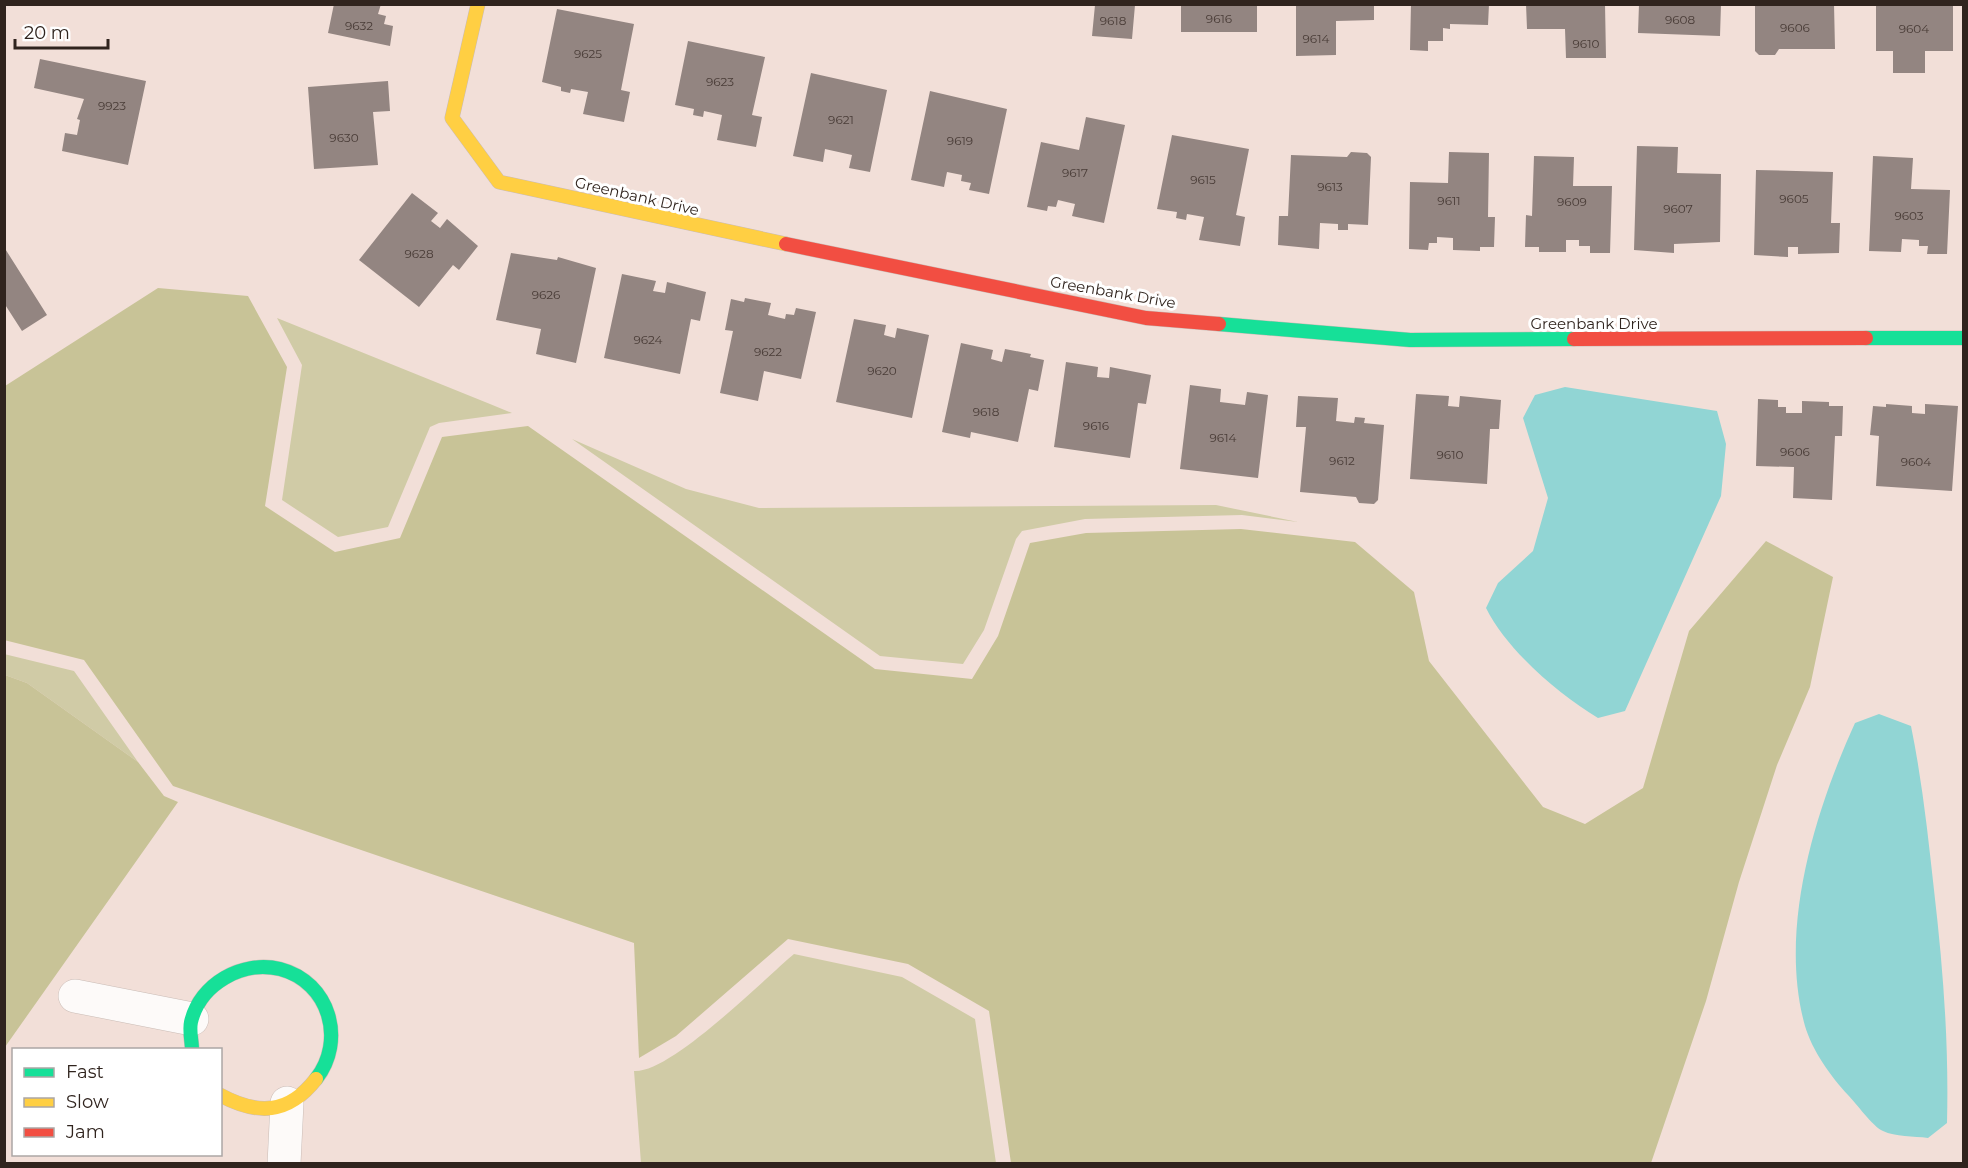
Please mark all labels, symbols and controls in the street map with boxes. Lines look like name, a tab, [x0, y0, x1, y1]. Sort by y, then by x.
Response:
house number: 9616	[1206, 11, 1232, 26]
scale bar	[15, 12, 108, 50]
house number: 9608	[1665, 12, 1695, 27]
house number: 9618	[1100, 13, 1127, 28]
house number: 9632	[345, 18, 373, 33]
house number: 9606	[1780, 20, 1810, 35]
house number: 9604	[1899, 21, 1929, 36]
text: 20 m	[24, 22, 70, 44]
house number: 9614	[1303, 31, 1330, 46]
house number: 9610	[1573, 36, 1599, 51]
house number: 9625	[574, 46, 602, 61]
house number: 9623	[706, 74, 734, 89]
house number: 9923	[98, 98, 126, 113]
house number: 9621	[828, 112, 854, 127]
house number: 9630	[329, 130, 359, 145]
house number: 9619	[947, 133, 973, 148]
house number: 9617	[1062, 165, 1088, 180]
street label: Greenbank Drive	[573, 172, 701, 220]
house number: 9615	[1190, 172, 1216, 187]
house number: 9613	[1317, 179, 1343, 194]
house number: 9605	[1779, 191, 1809, 206]
house number: 9611	[1437, 193, 1461, 208]
house number: 9609	[1557, 194, 1587, 209]
house number: 9607	[1663, 201, 1693, 216]
house number: 9603	[1894, 208, 1924, 223]
house number: 9628	[404, 246, 434, 261]
street label: Greenbank Drive	[1049, 272, 1177, 312]
house number: 9626	[532, 287, 560, 302]
street label: Greenbank Drive	[1531, 314, 1657, 333]
house number: 9624	[633, 332, 663, 347]
house number: 9622	[754, 344, 782, 359]
house number: 9620	[867, 363, 897, 378]
house number: 9618	[973, 404, 1000, 419]
house number: 9616	[1083, 418, 1109, 433]
house number: 9614	[1210, 430, 1237, 445]
house number: 9606	[1780, 444, 1810, 459]
house number: 9610	[1437, 447, 1463, 462]
house number: 9612	[1329, 453, 1355, 468]
house number: 9604	[1901, 454, 1931, 469]
legend	[12, 1048, 222, 1156]
text: Fast	[66, 1061, 104, 1083]
text: Slow	[66, 1091, 109, 1113]
text: Jam	[65, 1121, 105, 1143]

